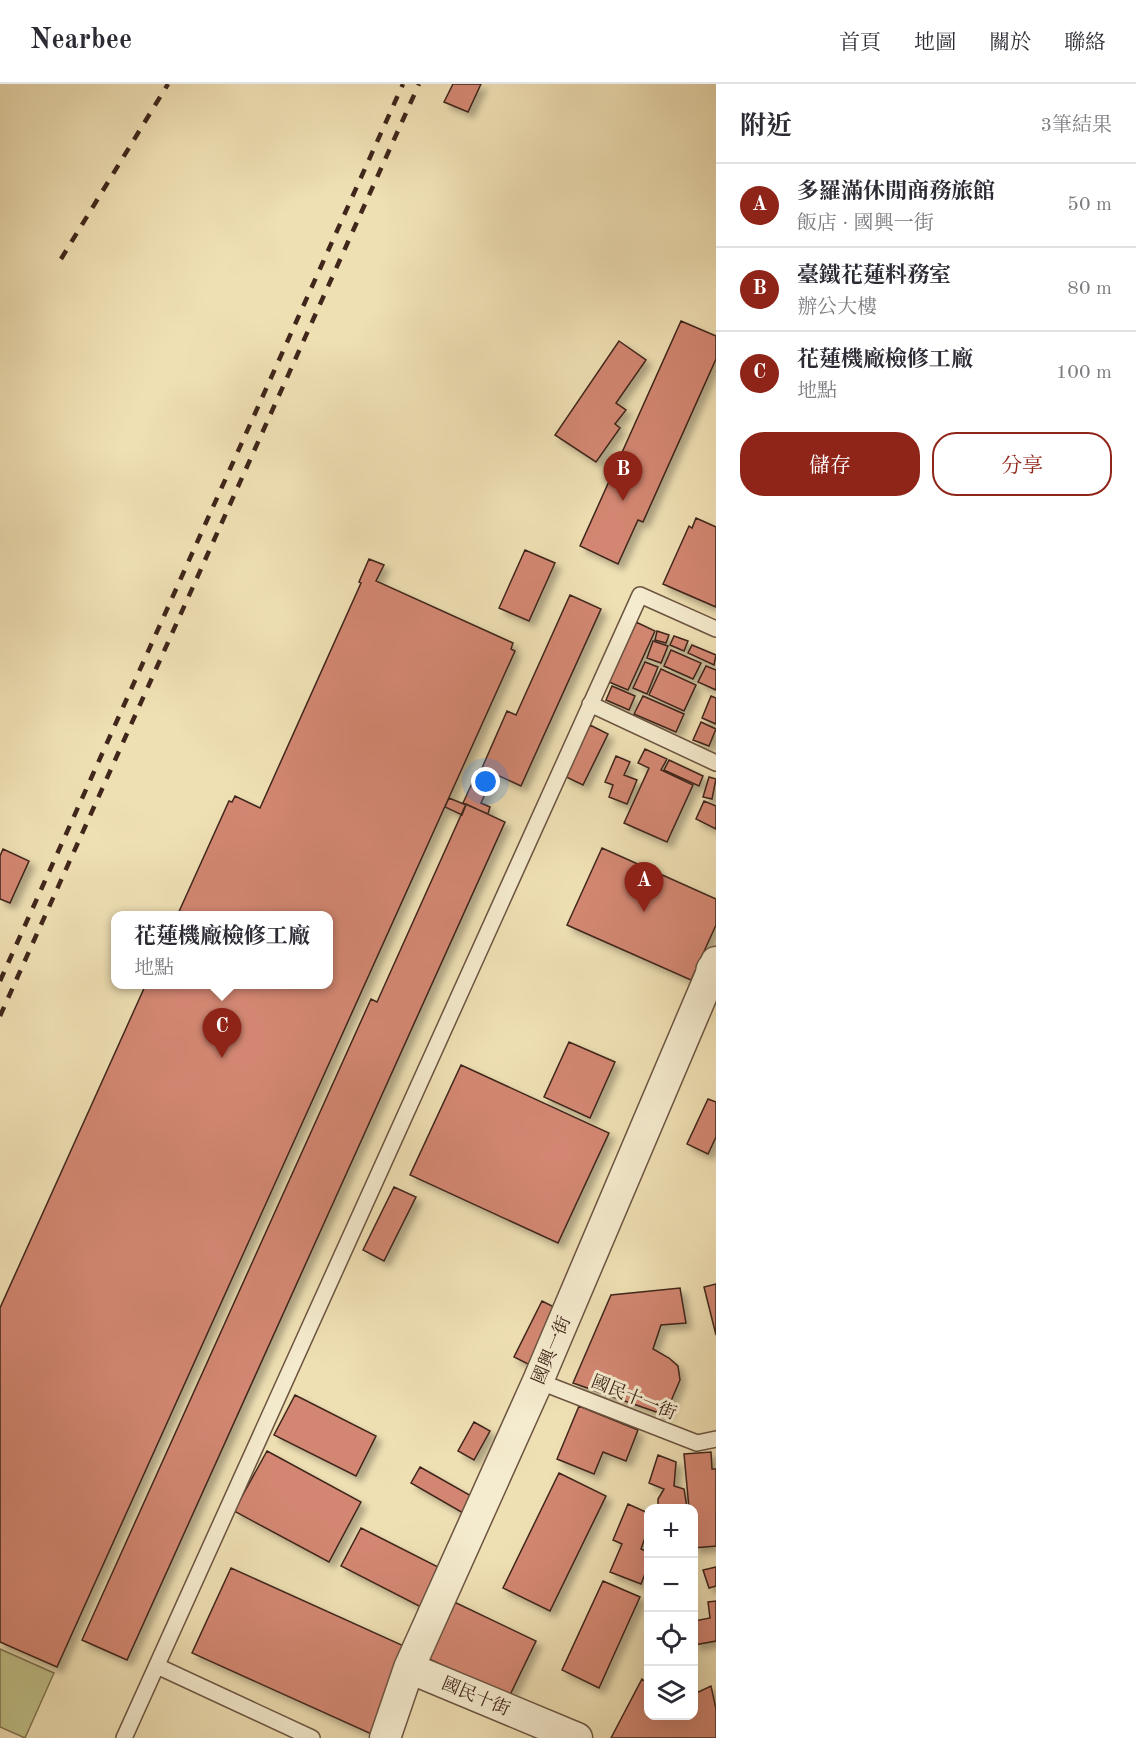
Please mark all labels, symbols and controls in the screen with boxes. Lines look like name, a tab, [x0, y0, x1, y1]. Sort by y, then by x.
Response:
text: Nearbee	[30, 27, 132, 55]
text: 首頁	[839, 33, 881, 54]
text: 地圖	[914, 33, 956, 54]
text: 關於	[989, 33, 1031, 54]
text: 聯絡	[1064, 33, 1106, 54]
text: 附近	[740, 114, 792, 140]
text: 3筆結果	[1040, 116, 1112, 136]
text: 多羅滿休閒商務旅館	[797, 181, 995, 203]
text: A	[752, 195, 767, 215]
text: 50 m	[1067, 195, 1112, 215]
text: 飯店 · 國興一街	[797, 214, 934, 234]
text: 臺鐵花蓮料務室	[797, 265, 951, 287]
text: B	[752, 279, 767, 299]
text: 80 m	[1067, 279, 1112, 299]
text: 辦公大樓	[797, 298, 877, 318]
text: 花蓮機廠檢修工廠	[797, 349, 973, 371]
text: C	[753, 363, 766, 383]
text: 100 m	[1056, 363, 1112, 383]
text: 地點	[797, 382, 837, 402]
button: 儲存	[740, 432, 920, 496]
button: 分享	[932, 432, 1112, 496]
pin: B	[604, 452, 642, 501]
your location	[471, 767, 500, 796]
pin: A	[624, 862, 664, 912]
popup	[111, 911, 333, 989]
text: 花蓮機廠檢修工廠	[134, 926, 310, 948]
text: 地點	[134, 959, 174, 979]
pin: C	[202, 1008, 242, 1058]
street label: 國興一街	[528, 1313, 574, 1387]
street label: 國民十一街	[589, 1371, 679, 1423]
map controls	[644, 1504, 698, 1720]
button: +	[644, 1504, 698, 1558]
button: −	[644, 1558, 698, 1612]
button: locate	[644, 1612, 698, 1666]
button: layers	[644, 1666, 698, 1720]
street label: 國民十街	[439, 1673, 513, 1719]

